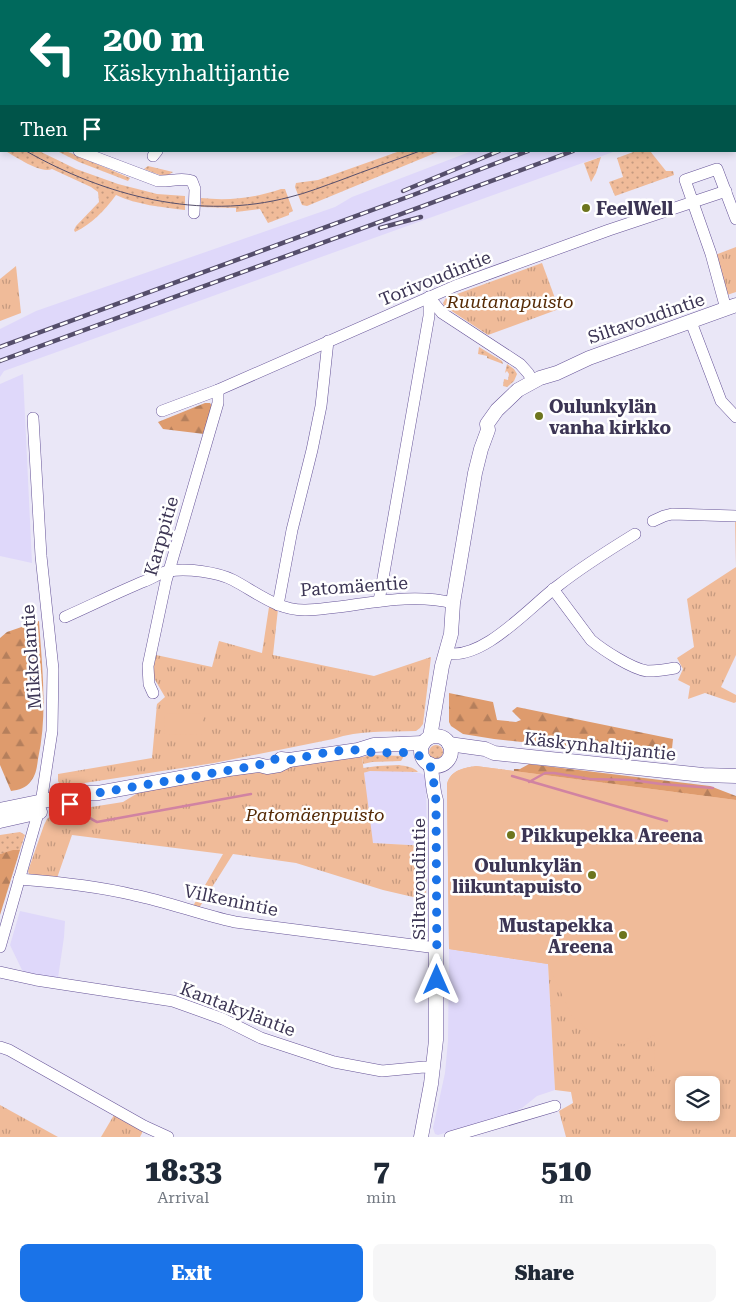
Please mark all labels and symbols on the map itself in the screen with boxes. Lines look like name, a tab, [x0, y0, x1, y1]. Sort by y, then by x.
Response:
place label: FeelWell	[596, 198, 673, 219]
marker: FeelWell	[580, 202, 592, 214]
street label: Torivoudintie	[376, 246, 494, 310]
street label: Siltavoudintie	[585, 288, 707, 348]
park label: Ruutanapuisto	[446, 291, 573, 312]
place label: Oulunkylän vanha kirkko	[549, 396, 672, 438]
marker: Oulunkylän vanha kirkko	[533, 410, 545, 422]
street label: Karppitie	[140, 494, 182, 578]
street label: Patomäentie	[299, 572, 409, 600]
street label: Mikkolantie	[17, 604, 45, 710]
street label: Käskynhaltijantie	[523, 728, 677, 764]
pin	[49, 783, 91, 825]
park label: Patomäenpuisto	[245, 804, 384, 825]
street label: Siltavoudintie	[408, 818, 429, 940]
place label: Pikkupekka Areena	[521, 825, 703, 846]
marker: Pikkupekka Areena	[505, 829, 517, 841]
place label: Oulunkylän liikuntapuisto	[452, 855, 582, 897]
marker: Oulunkylän liikuntapuisto	[586, 869, 598, 881]
street label: Vilkenintie	[182, 880, 280, 920]
place label: Mustapekka Areena	[499, 915, 613, 957]
marker: Mustapekka Areena	[617, 929, 629, 941]
position arrow	[410, 953, 462, 1005]
street label: Kantakyläntie	[177, 977, 299, 1041]

